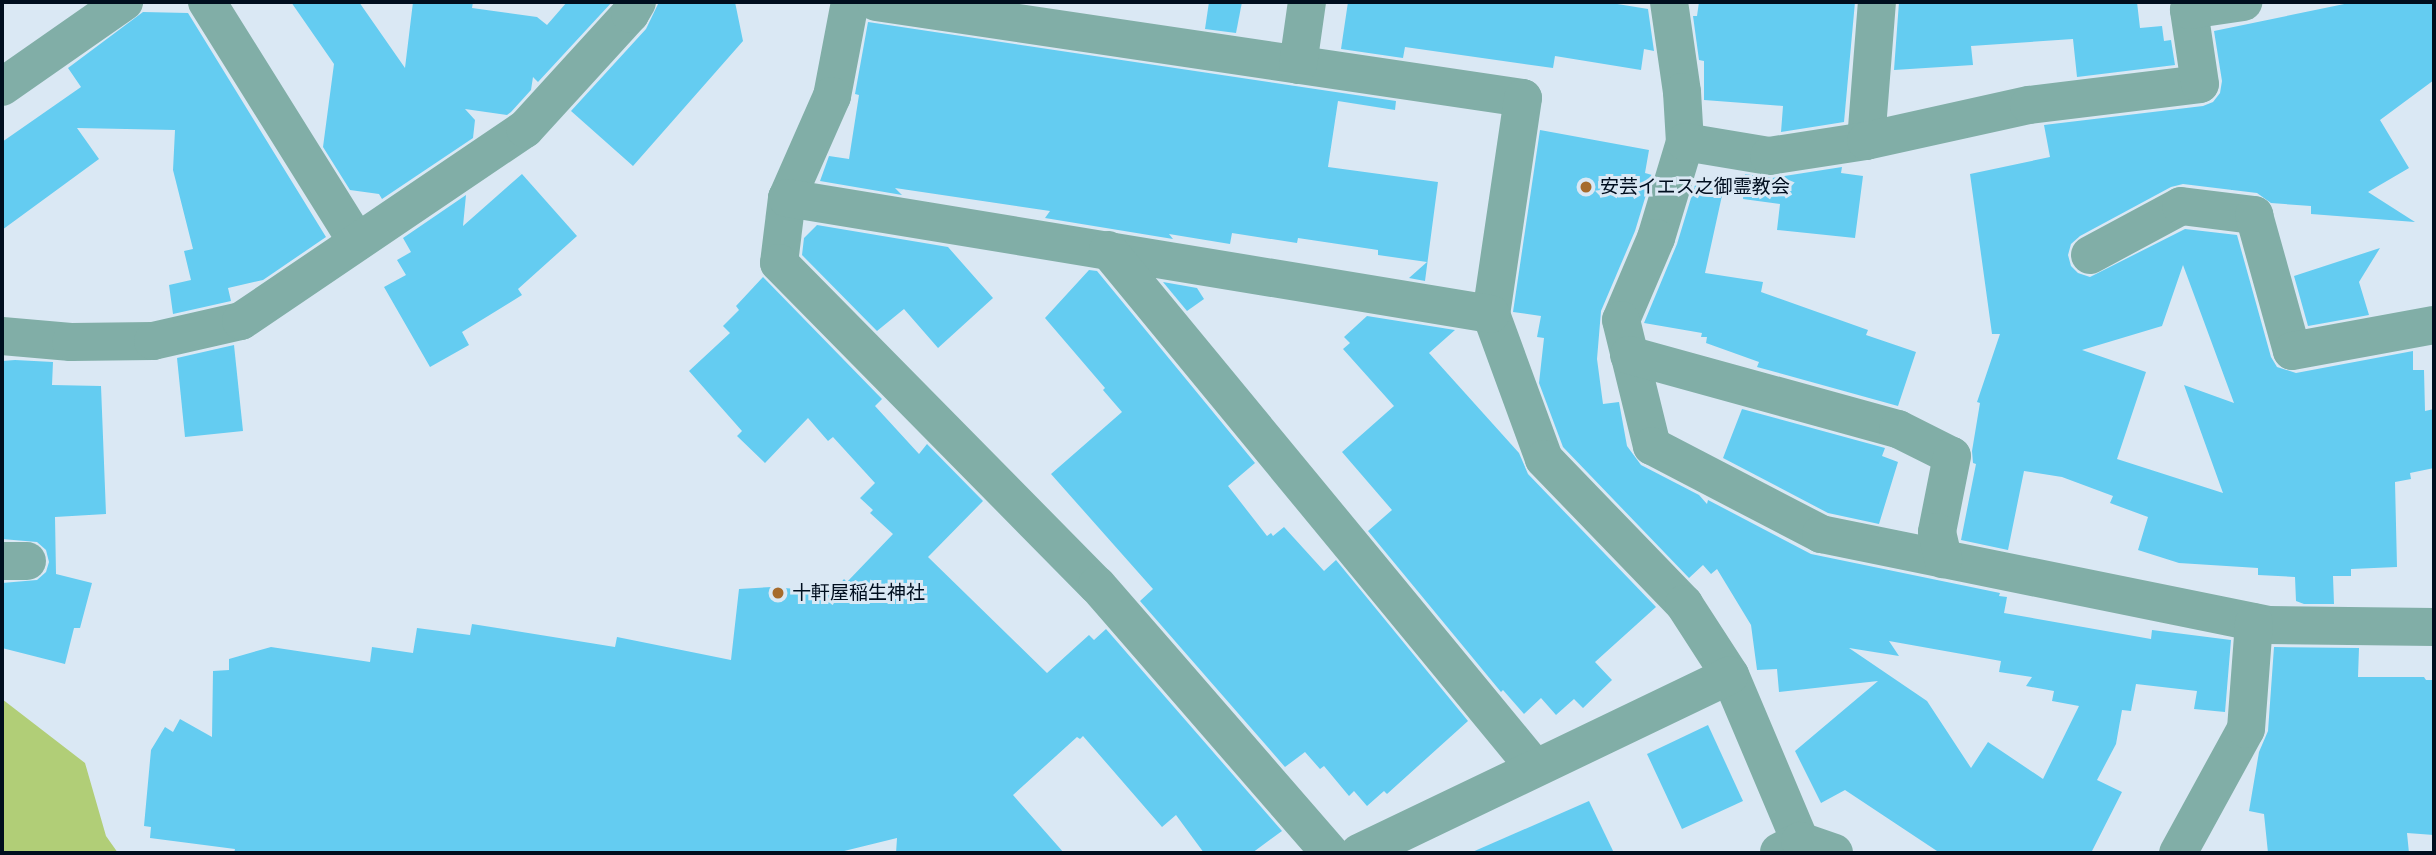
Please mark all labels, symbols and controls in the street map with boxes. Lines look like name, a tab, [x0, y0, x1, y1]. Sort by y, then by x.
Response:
place label: 安芸イエス之御霊教会	[1600, 176, 1790, 198]
marker: 安芸イエス之御霊教会	[1578, 179, 1594, 195]
place label: 十軒屋稲生神社	[792, 582, 925, 604]
marker: 十軒屋稲生神社	[770, 585, 786, 601]

